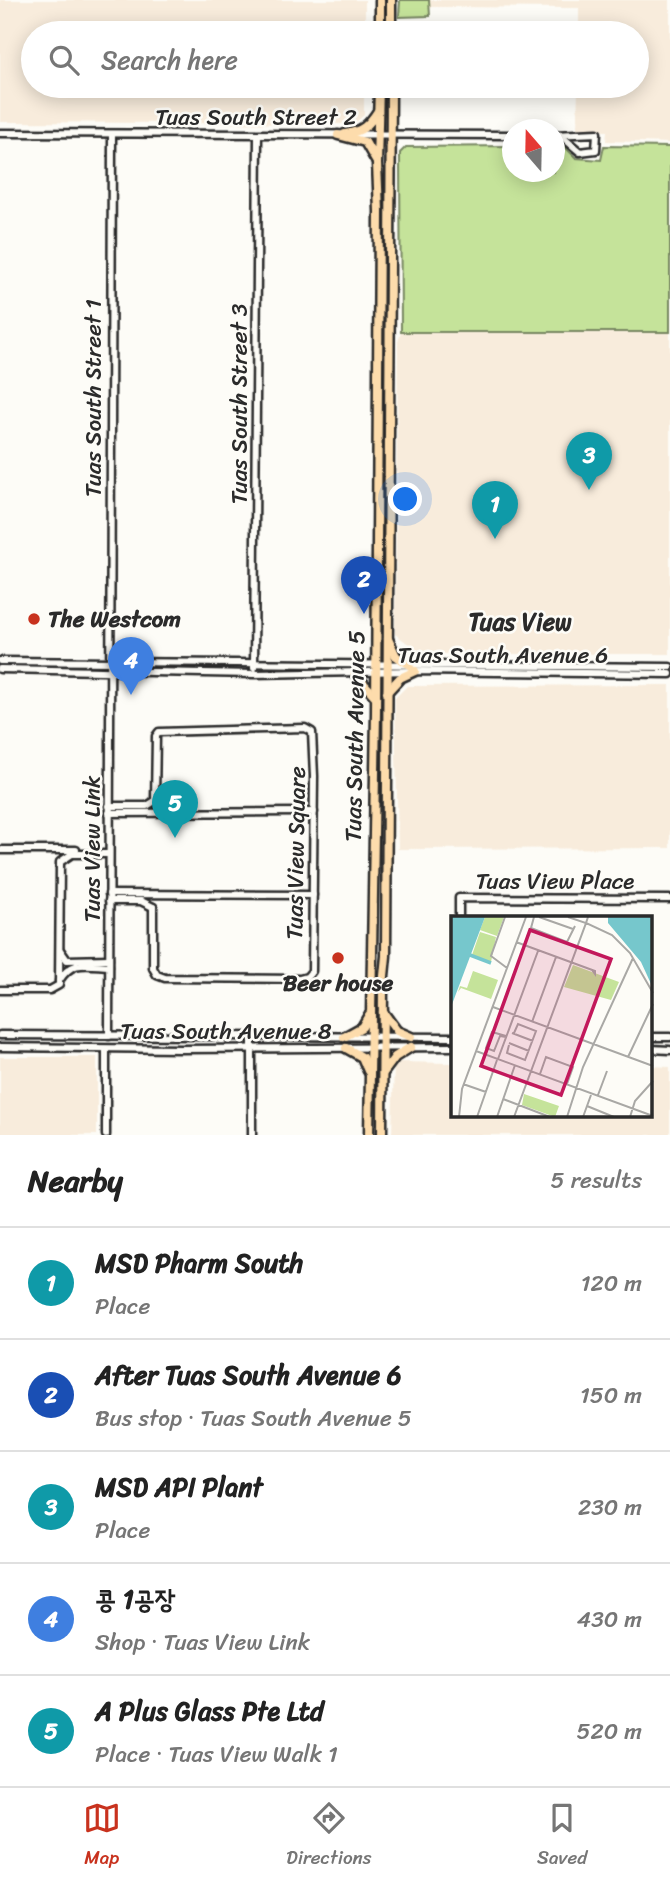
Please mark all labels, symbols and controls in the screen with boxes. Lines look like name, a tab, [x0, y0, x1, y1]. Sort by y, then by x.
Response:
search box	[21, 21, 649, 98]
text: Search here	[101, 37, 238, 83]
icon: search	[45, 41, 83, 79]
street label: Tuas South Street 2	[155, 97, 357, 138]
north arrow	[502, 119, 565, 182]
street label: Tuas South Street 1	[73, 299, 114, 497]
street label: Tuas South Street 3	[219, 303, 260, 504]
pin: 3	[566, 432, 612, 490]
pin: 1	[472, 481, 518, 539]
your location	[388, 482, 422, 516]
pin: 2	[341, 556, 387, 614]
place label: The Westcom	[48, 599, 181, 640]
district label: Tuas View	[468, 601, 572, 643]
marker: The Westcom	[26, 611, 42, 627]
street label: Tuas South Avenue 5	[333, 630, 377, 842]
street label: Tuas South Avenue 6	[398, 635, 608, 676]
pin: 4	[108, 637, 154, 695]
street label: Tuas View Square	[274, 766, 318, 940]
street label: Tuas View Link	[72, 775, 113, 922]
pin: 5	[152, 780, 198, 838]
street label: Tuas View Place	[476, 861, 634, 902]
inset map	[451, 916, 652, 1118]
marker: Beer house	[330, 950, 346, 966]
place label: Beer house	[283, 963, 393, 1004]
street label: Tuas South Avenue 8	[120, 1011, 332, 1052]
text: Nearby	[28, 1154, 123, 1208]
text: 5 results	[551, 1160, 642, 1201]
text: MSD Pharm South	[95, 1240, 303, 1286]
text: 1	[46, 1263, 56, 1304]
text: 120 m	[581, 1263, 642, 1304]
text: Place	[95, 1286, 150, 1327]
text: After Tuas South Avenue 6	[95, 1352, 402, 1398]
text: 2	[44, 1375, 58, 1416]
text: 150 m	[580, 1375, 642, 1416]
text: Bus stop · Tuas South Avenue 5	[95, 1398, 412, 1439]
text: MSD API Plant	[95, 1464, 263, 1510]
text: 3	[45, 1487, 57, 1528]
text: 230 m	[578, 1487, 642, 1528]
text: Place	[95, 1510, 150, 1551]
text: 콩 1공장	[95, 1576, 176, 1622]
text: 4	[44, 1599, 58, 1640]
text: 430 m	[577, 1599, 642, 1640]
text: Shop · Tuas View Link	[95, 1622, 310, 1663]
text: A Plus Glass Pte Ltd	[95, 1688, 324, 1734]
text: 5	[44, 1711, 58, 1752]
text: 520 m	[576, 1711, 642, 1752]
text: Place · Tuas View Walk 1	[95, 1734, 338, 1775]
tab: Map	[83, 1799, 121, 1874]
tab: Directions	[286, 1799, 372, 1874]
tab: Saved	[537, 1799, 587, 1874]

